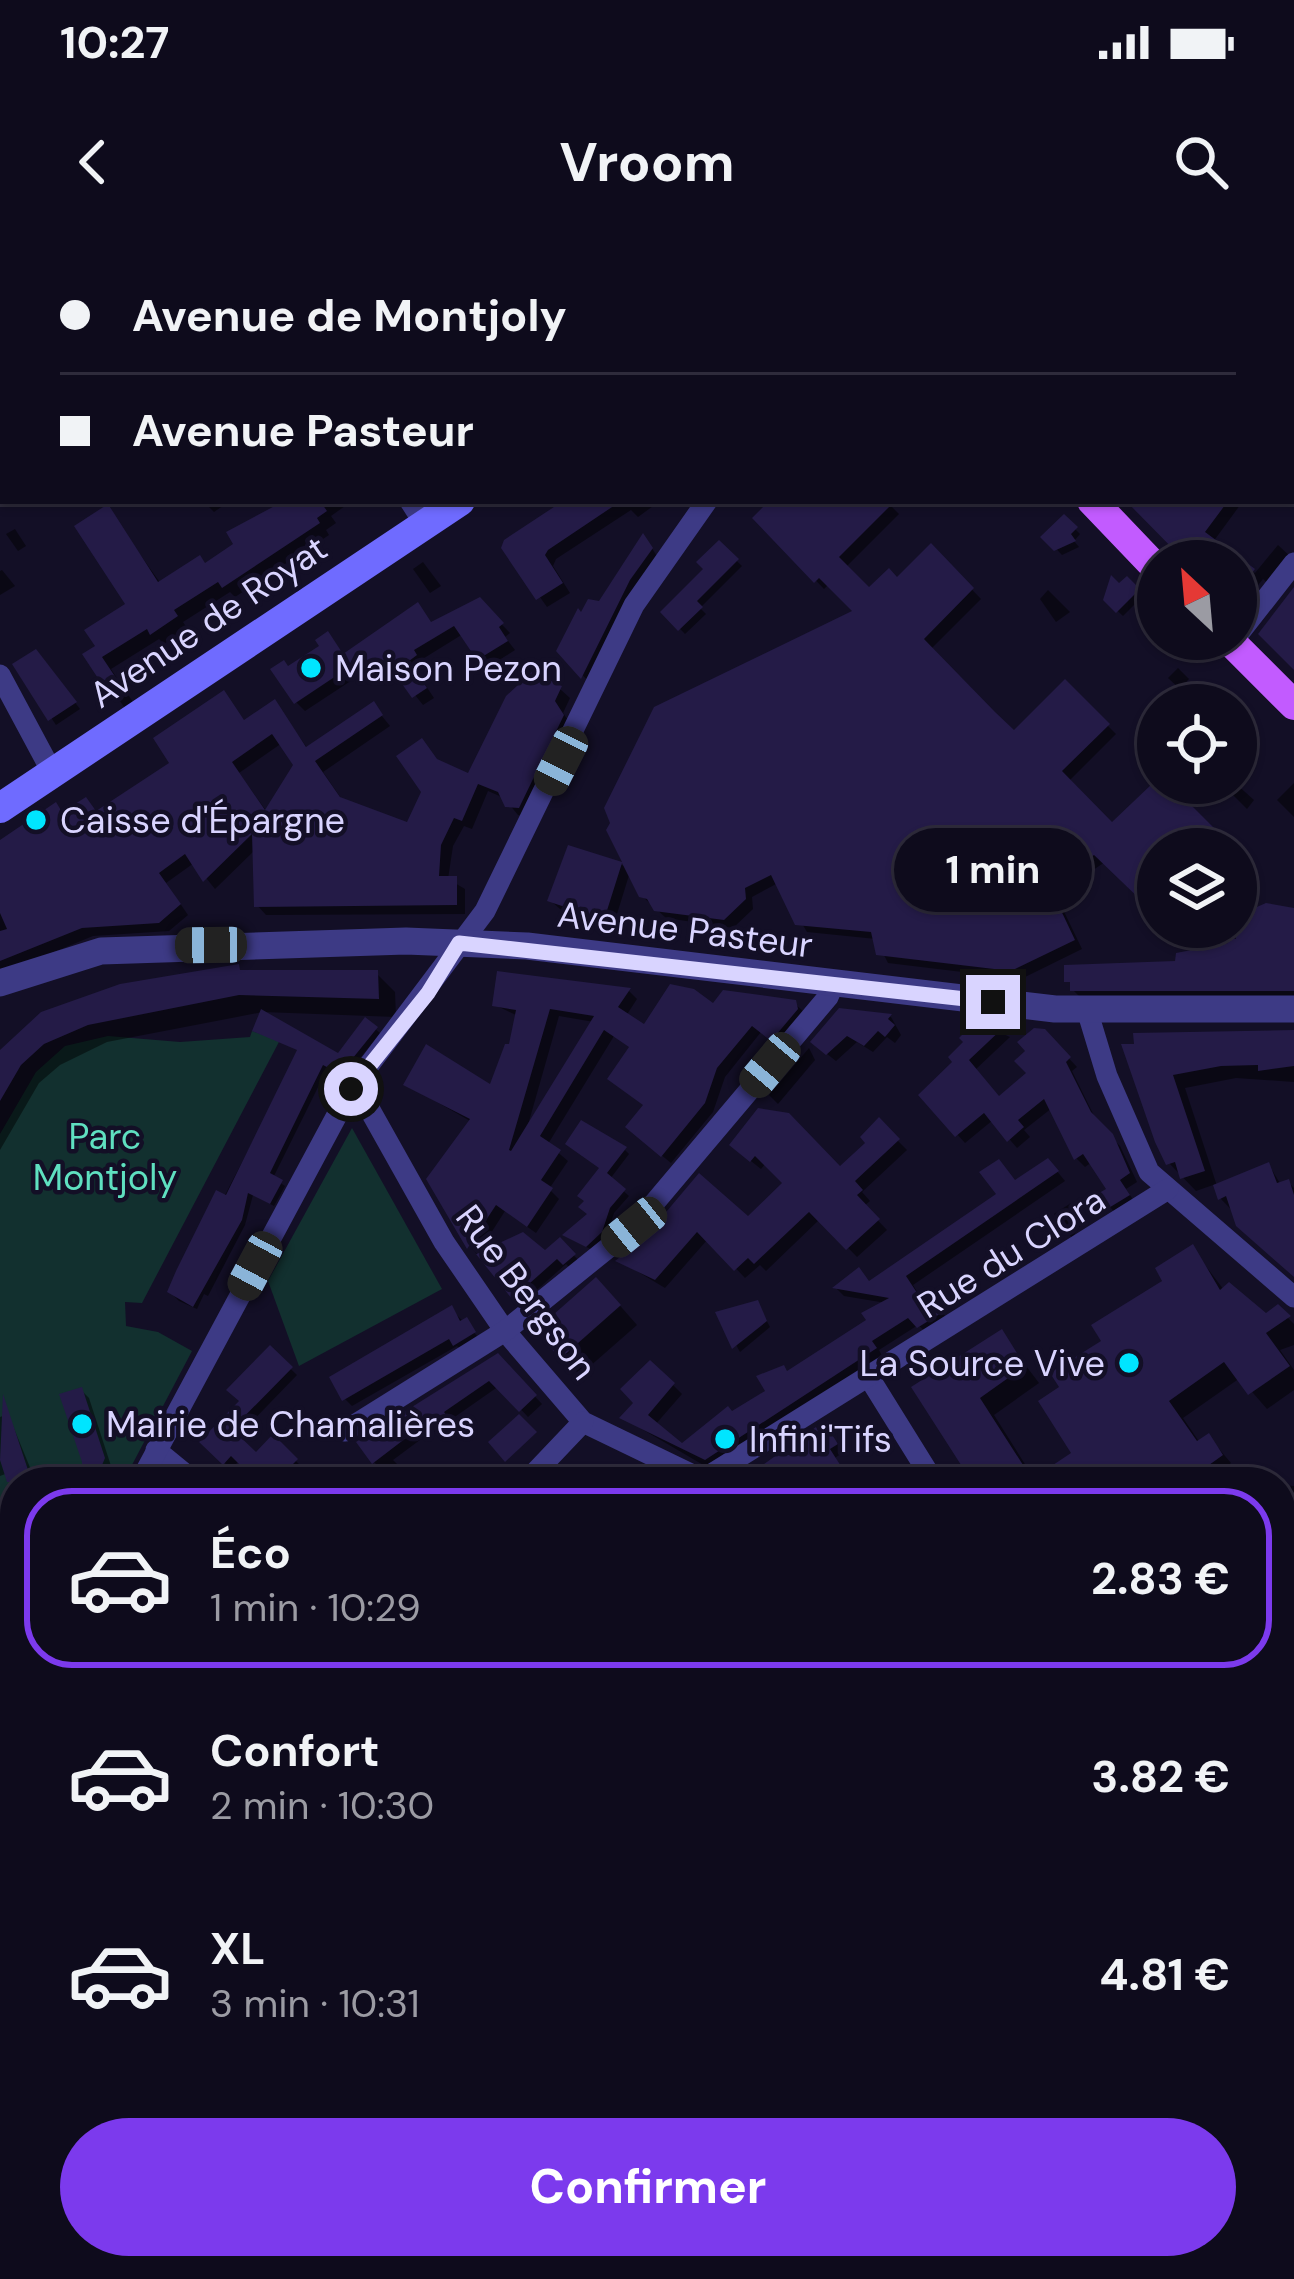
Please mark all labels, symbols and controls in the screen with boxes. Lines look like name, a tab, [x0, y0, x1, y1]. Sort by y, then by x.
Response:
text: 10:27	[60, 13, 169, 72]
text: Vroom	[559, 127, 735, 198]
icon: back	[60, 129, 126, 195]
icon: search	[1168, 129, 1234, 195]
text: Avenue de Montjoly	[132, 286, 567, 345]
text: Avenue Pasteur	[132, 401, 474, 460]
street label: Avenue de Royat	[80, 525, 336, 718]
north arrow	[1137, 540, 1257, 660]
map controls	[1137, 540, 1257, 948]
place label: Maison Pezon	[335, 645, 562, 692]
marker: Maison Pezon	[298, 655, 324, 681]
button: locate	[1137, 684, 1257, 804]
car	[529, 721, 593, 801]
place label: Caisse d'Épargne	[60, 797, 345, 844]
marker: Caisse d'Épargne	[23, 807, 49, 833]
callout: 1 min	[894, 828, 1092, 912]
button: layers	[1137, 828, 1257, 948]
text: 1 min	[946, 844, 1040, 895]
street label: Avenue Pasteur	[555, 891, 815, 968]
car	[175, 926, 247, 964]
route end	[966, 975, 1020, 1029]
car	[733, 1026, 807, 1104]
route start	[324, 1062, 378, 1116]
park label: Parc Montjoly	[33, 1113, 177, 1201]
street label: Rue du Clora	[909, 1176, 1114, 1329]
car	[595, 1190, 673, 1264]
street label: Rue Bergson	[445, 1195, 608, 1389]
car	[222, 1226, 288, 1306]
place label: La Source Vive	[860, 1340, 1105, 1387]
marker: La Source Vive	[1116, 1350, 1142, 1376]
place label: Mairie de Chamalières	[106, 1401, 475, 1448]
marker: Mairie de Chamalières	[69, 1411, 95, 1437]
place label: Infini'Tifs	[749, 1416, 892, 1463]
marker: Infini'Tifs	[712, 1426, 738, 1452]
text: Éco	[210, 1523, 291, 1582]
icon: car	[66, 1524, 174, 1632]
text: 2.83 €	[1091, 1549, 1230, 1608]
text: 1 min · 10:29	[210, 1582, 421, 1633]
text: Confort	[210, 1721, 380, 1780]
icon: car	[66, 1722, 174, 1830]
text: 3.82 €	[1091, 1747, 1230, 1806]
text: 2 min · 10:30	[210, 1780, 434, 1831]
text: XL	[210, 1919, 265, 1978]
icon: car	[66, 1920, 174, 2028]
text: 4.81 €	[1099, 1945, 1230, 2004]
text: 3 min · 10:31	[210, 1978, 420, 2029]
button: Confirmer	[60, 2118, 1236, 2256]

